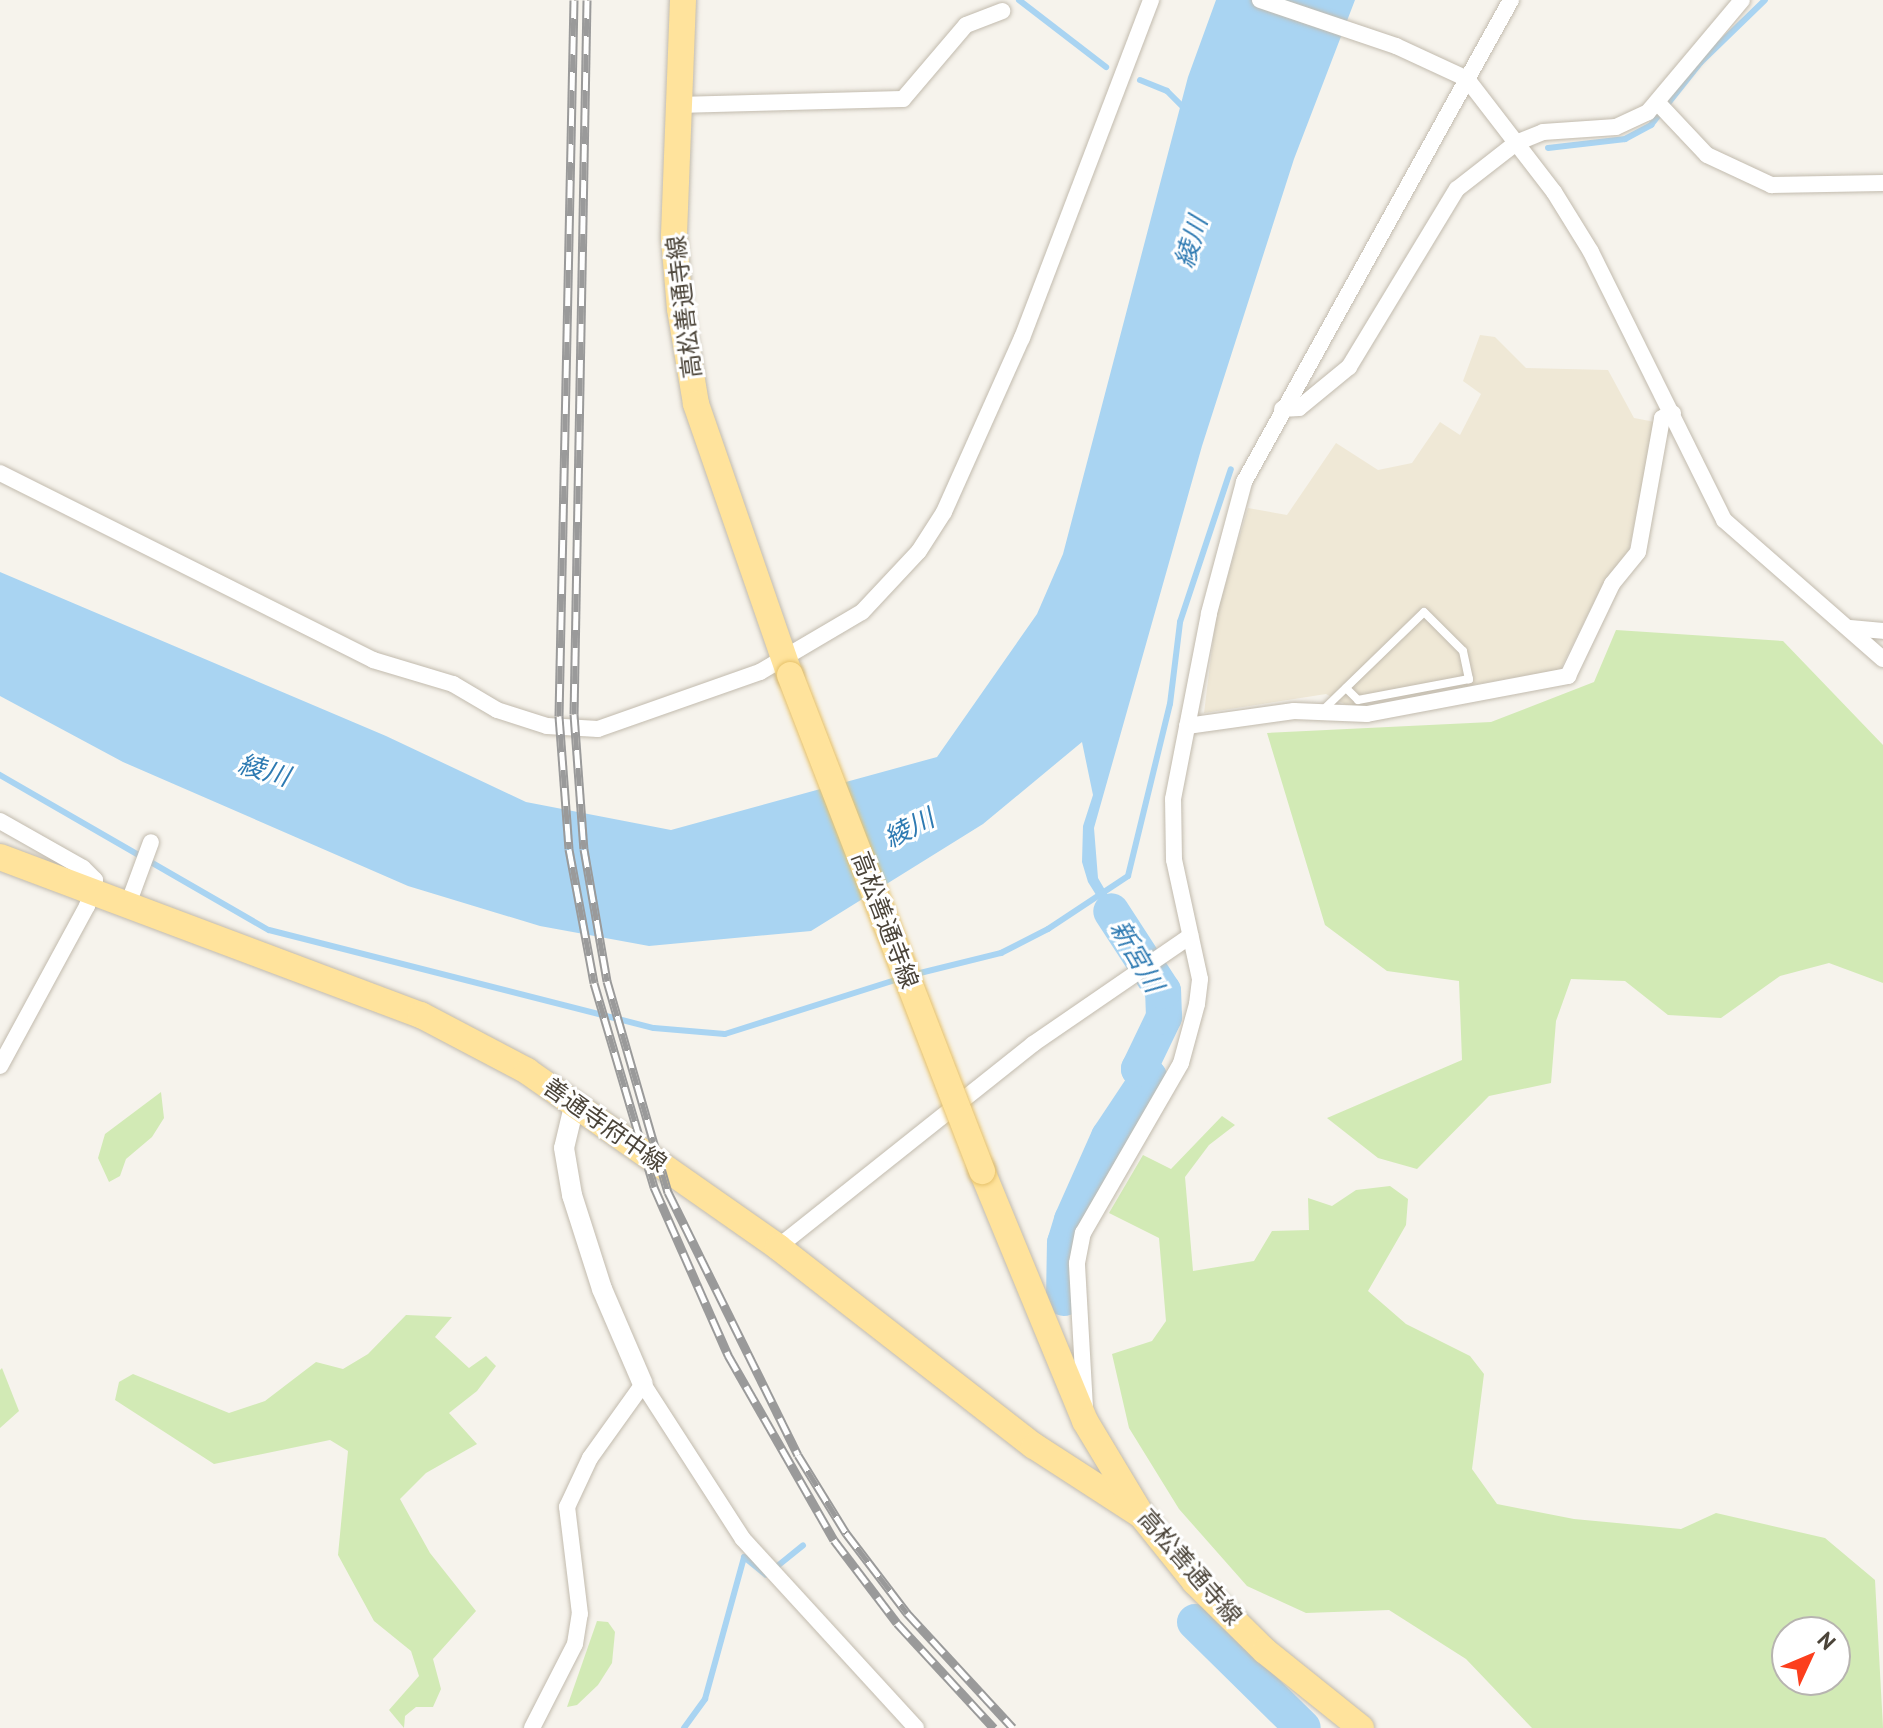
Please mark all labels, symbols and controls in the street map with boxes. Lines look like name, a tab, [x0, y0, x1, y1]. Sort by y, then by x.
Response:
water label: 綾川	[1168, 213, 1214, 271]
street label: 高松善通寺線	[661, 234, 707, 380]
water label: 綾川	[235, 748, 293, 792]
water label: 綾川	[879, 802, 939, 854]
street label: 高松善通寺線	[846, 848, 924, 992]
water label: 新宮川	[1104, 914, 1170, 998]
street label: 善通寺府中線	[538, 1072, 672, 1178]
street label: 高松善通寺線	[1132, 1503, 1248, 1631]
north arrow	[1771, 1616, 1851, 1696]
text: N	[1812, 1626, 1842, 1656]

